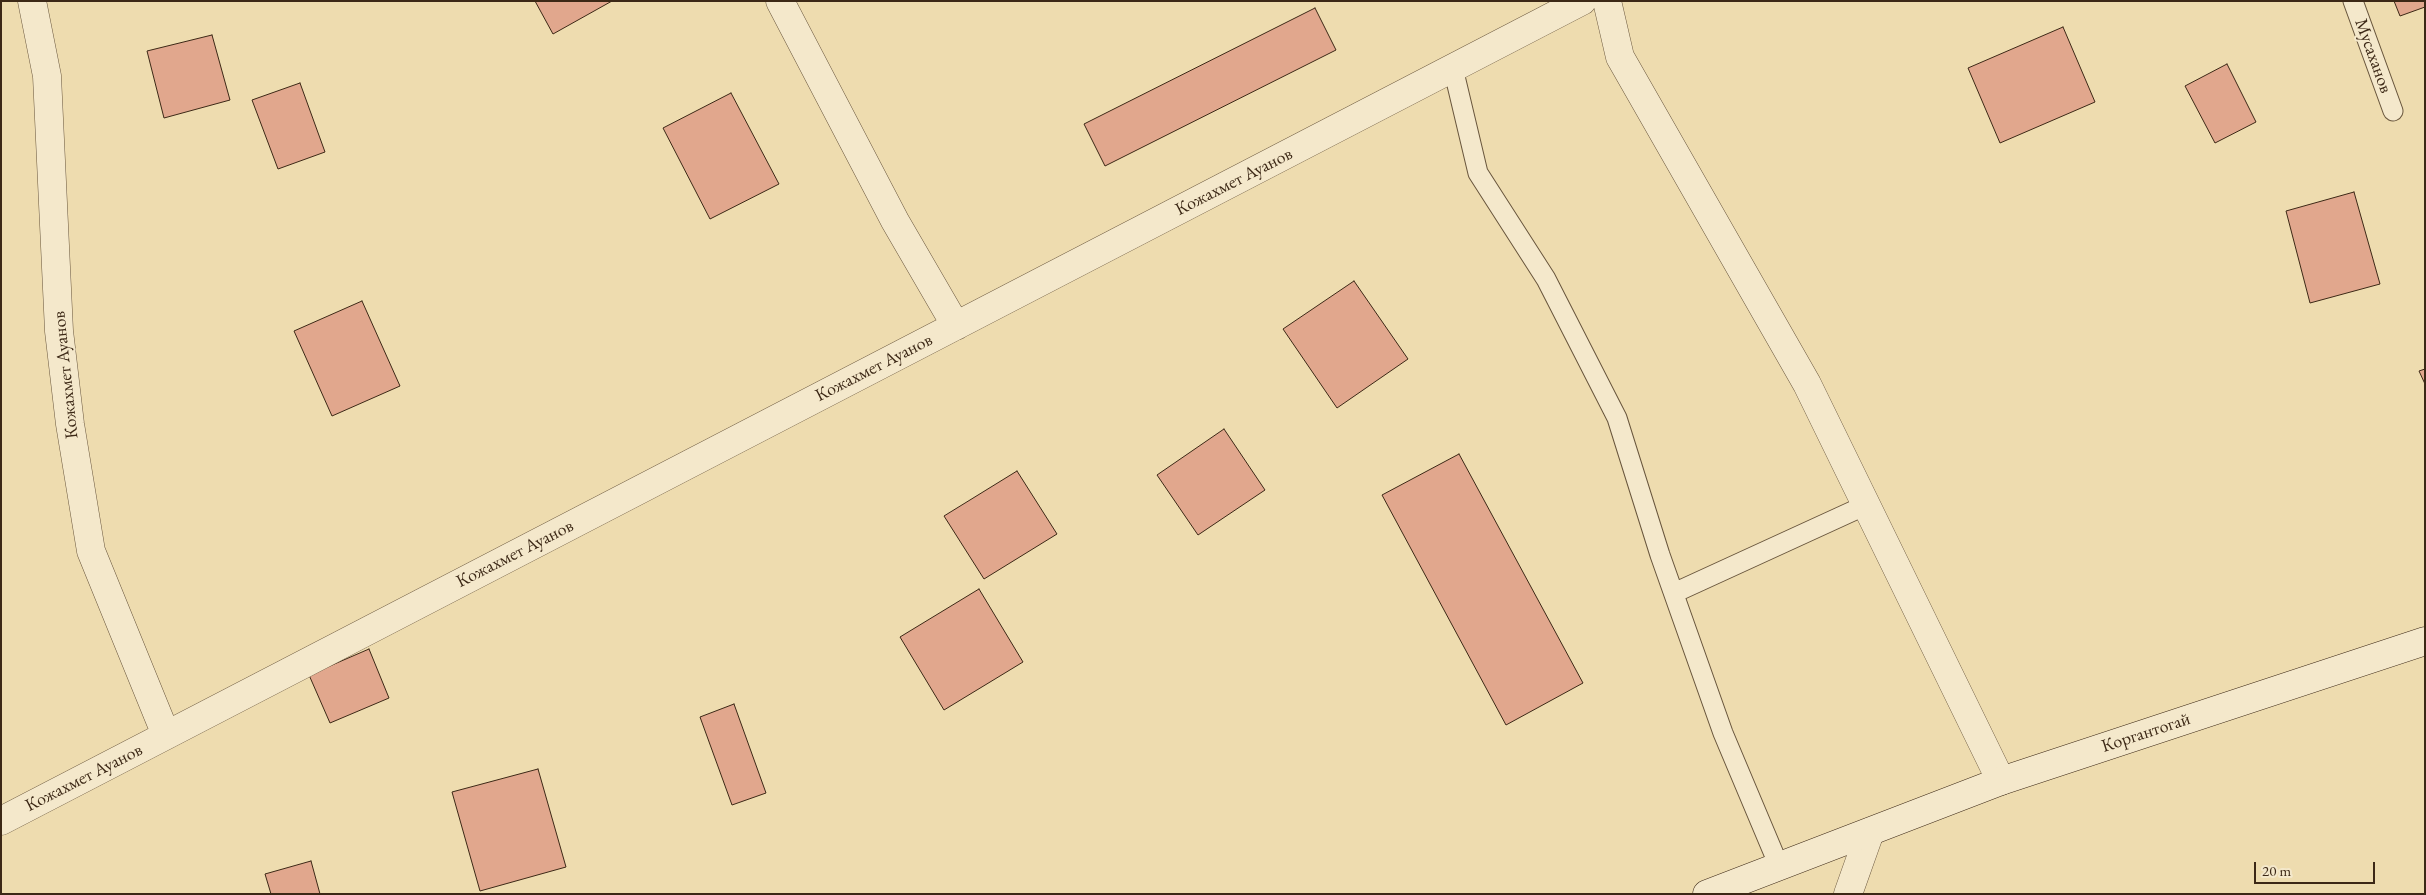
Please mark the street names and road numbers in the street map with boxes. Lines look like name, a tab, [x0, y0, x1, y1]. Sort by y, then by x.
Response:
street label: Мусаханов	[2350, 16, 2396, 96]
street label: Кожахмет Ауанов	[1172, 143, 1296, 221]
street label: Кожахмет Ауанов	[49, 310, 83, 440]
street label: Кожахмет Ауанов	[812, 329, 936, 407]
street label: Кожахмет Ауанов	[453, 515, 577, 593]
street label: Коргантогай	[2099, 709, 2193, 757]
street label: Кожахмет Ауанов	[22, 739, 146, 817]

